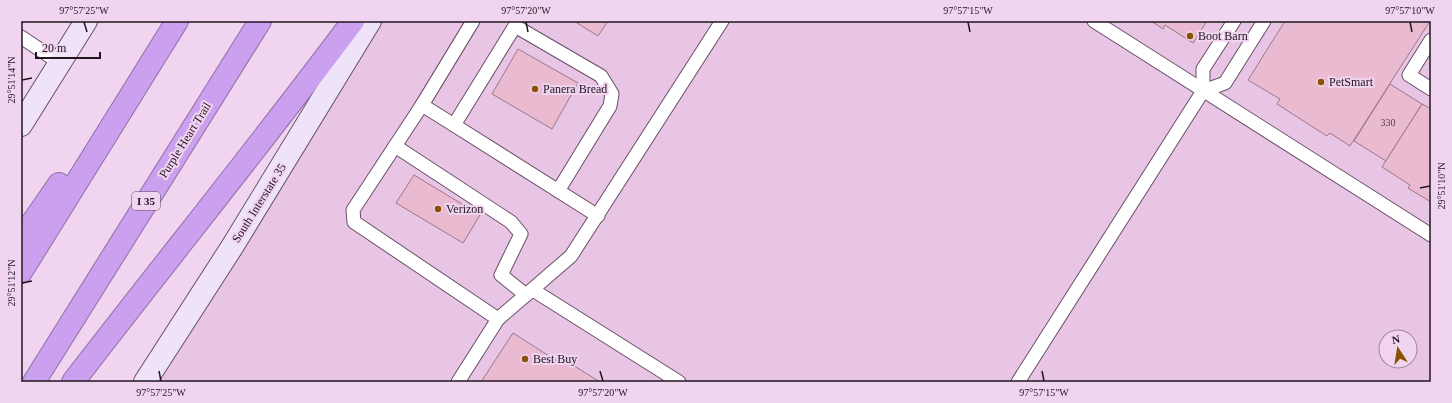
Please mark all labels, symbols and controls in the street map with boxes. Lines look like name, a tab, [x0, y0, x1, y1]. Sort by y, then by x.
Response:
text: 97°57'25"W	[59, 5, 109, 16]
text: 97°57'20"W	[501, 5, 551, 16]
text: 97°57'15"W	[943, 5, 993, 16]
text: 97°57'10"W	[1385, 5, 1435, 16]
place label: Boot Barn	[1198, 29, 1248, 43]
marker: Boot Barn	[1185, 31, 1195, 41]
scale bar	[36, 34, 100, 60]
text: 20 m	[42, 41, 67, 55]
text: 29°51'14"N	[6, 56, 17, 104]
place label: PetSmart	[1329, 75, 1374, 89]
marker: PetSmart	[1316, 77, 1326, 87]
place label: Panera Bread	[543, 82, 607, 96]
marker: Panera Bread	[530, 84, 540, 94]
street label: Purple Heart Trail	[156, 99, 214, 180]
house number: 330	[1381, 117, 1396, 128]
street label: South Interstate 35	[229, 161, 289, 245]
text: 29°51'10"N	[1436, 162, 1447, 210]
road number: I 35	[132, 192, 160, 210]
place label: Verizon	[446, 202, 483, 216]
marker: Verizon	[433, 204, 443, 214]
text: 29°51'12"N	[6, 259, 17, 307]
north arrow	[1378, 329, 1418, 369]
text: N	[1391, 333, 1401, 346]
place label: Best Buy	[533, 352, 577, 366]
marker: Best Buy	[520, 354, 530, 364]
text: 97°57'25"W	[136, 387, 186, 398]
text: 97°57'20"W	[578, 387, 628, 398]
text: 97°57'15"W	[1019, 387, 1069, 398]

